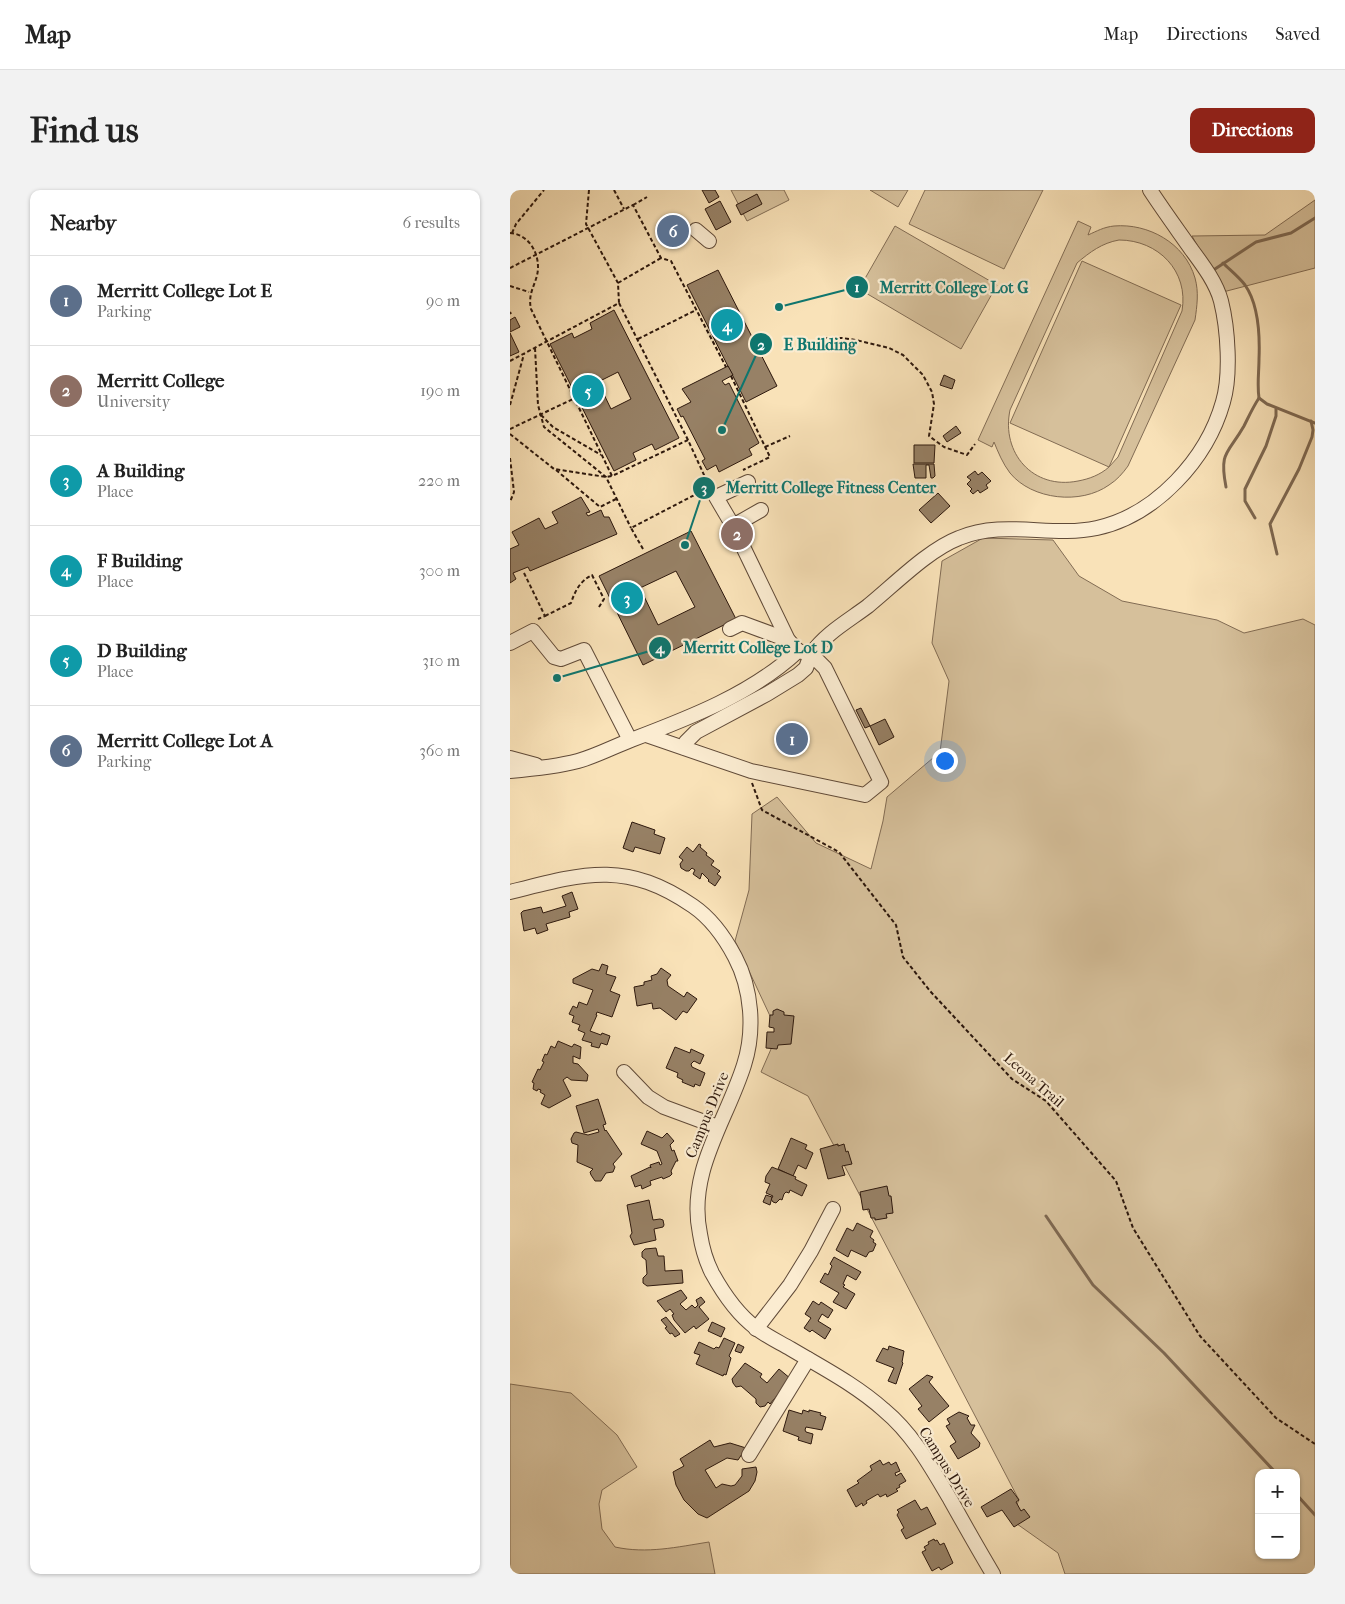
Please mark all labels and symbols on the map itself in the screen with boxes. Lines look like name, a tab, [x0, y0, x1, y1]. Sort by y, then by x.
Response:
pin: 6	[657, 212, 689, 250]
callout: Merritt College Lot G	[844, 271, 1038, 302]
text: 1	[854, 278, 860, 296]
text: Merritt College Lot G	[879, 278, 1029, 298]
pin: 4	[711, 306, 743, 344]
callout: E Building	[749, 329, 867, 360]
text: E Building	[784, 335, 857, 355]
text: 2	[757, 336, 765, 354]
pin: 5	[572, 372, 604, 410]
callout: Merritt College Fitness Center	[691, 472, 946, 503]
text: Merritt College Fitness Center	[725, 478, 937, 498]
text: 3	[701, 479, 707, 497]
pin: 2	[721, 515, 753, 553]
pin: 3	[611, 579, 643, 617]
callout: Merritt College Lot D	[648, 632, 843, 663]
text: Merritt College Lot D	[682, 638, 833, 658]
text: 4	[655, 639, 666, 657]
pin: 1	[776, 720, 808, 758]
your location	[932, 748, 958, 774]
street label: Leona Trail	[1000, 1049, 1068, 1111]
street label: Campus Drive	[682, 1069, 733, 1161]
street label: Campus Drive	[915, 1423, 979, 1511]

